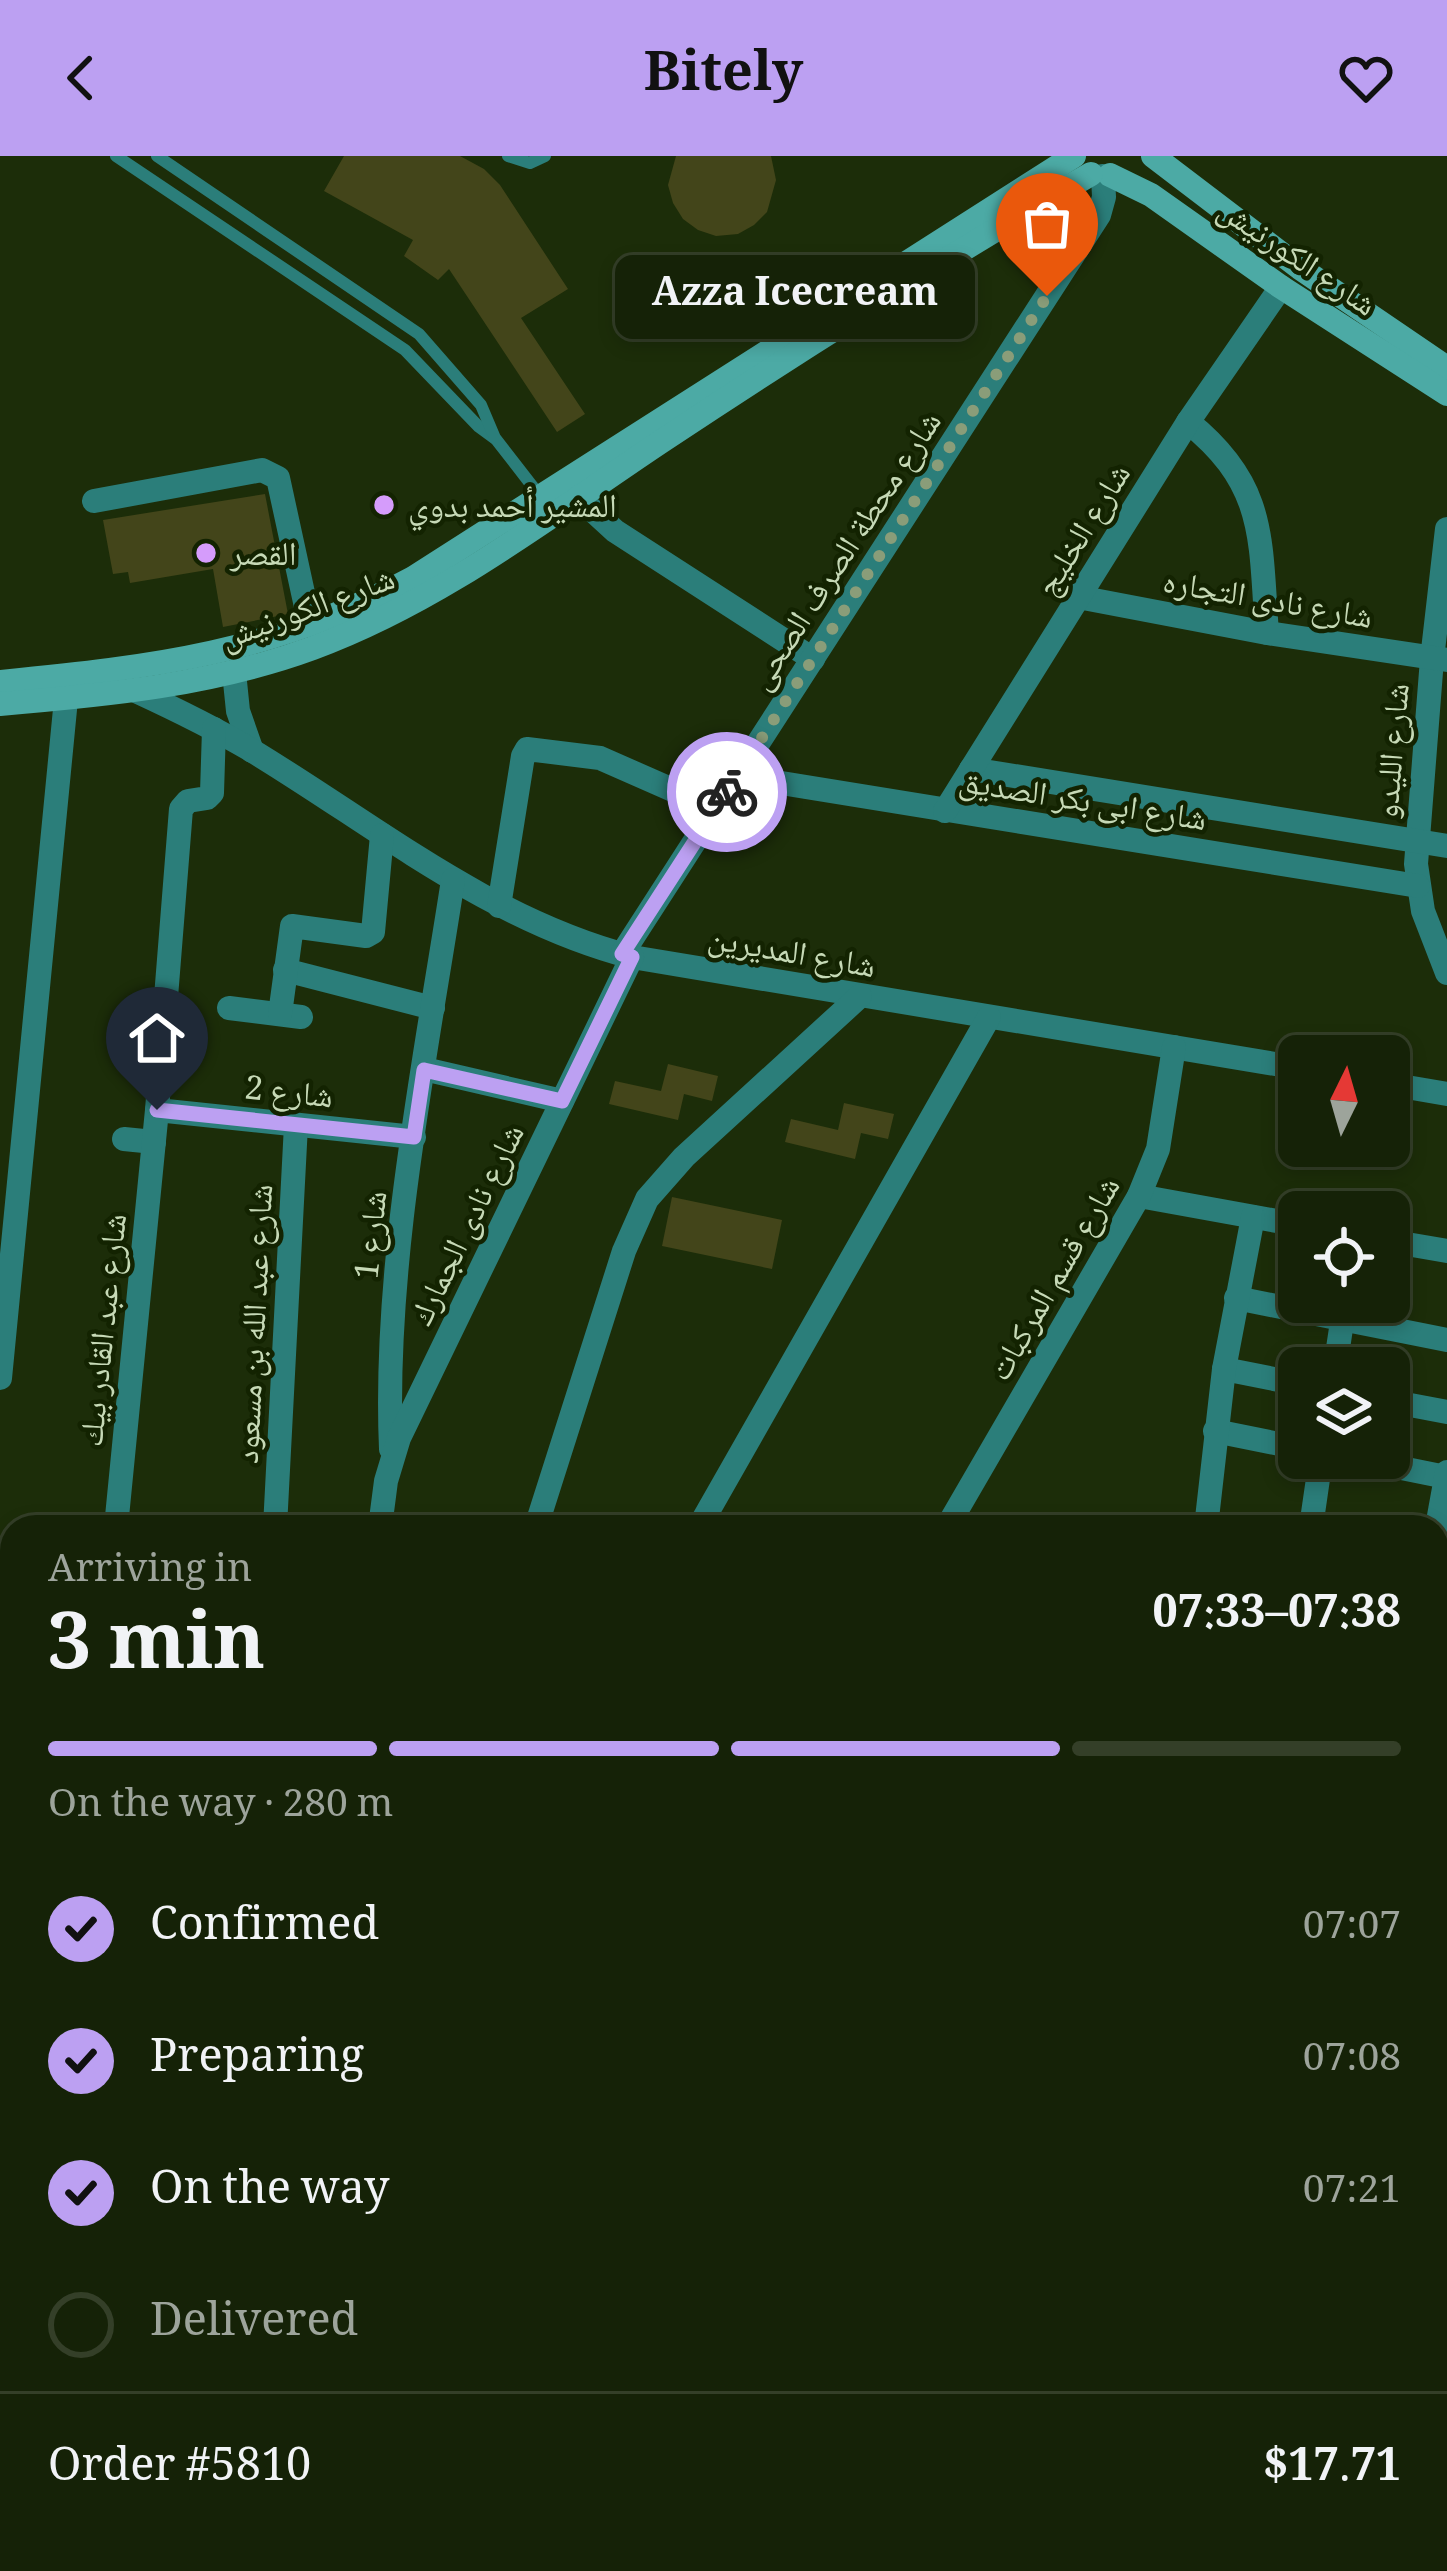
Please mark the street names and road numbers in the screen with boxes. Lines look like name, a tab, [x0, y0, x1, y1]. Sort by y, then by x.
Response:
street label: شارع الكورنيش	[1204, 186, 1387, 334]
street label: شارع محطة الصرف الصحى	[736, 401, 960, 704]
street label: شارع الخليج	[1023, 454, 1149, 610]
street label: شارع الكورنيش	[213, 554, 404, 669]
street label: شارع نادى التجاره	[1158, 557, 1376, 649]
street label: شارع الليدو	[1362, 681, 1430, 822]
street label: شارع ابى بكر الصديق	[954, 757, 1210, 851]
street label: شارع المديرين	[703, 914, 879, 998]
street label: شارع 2	[242, 1064, 335, 1128]
street label: شارع نادى الجمارك	[397, 1116, 544, 1337]
street label: شارع قسم المركبات	[976, 1167, 1139, 1394]
street label: شارع عبد الله بن مسعود	[223, 1183, 293, 1465]
street label: شارع 1	[343, 1189, 407, 1282]
street label: شارع عبد القادر بيك	[67, 1211, 147, 1450]

